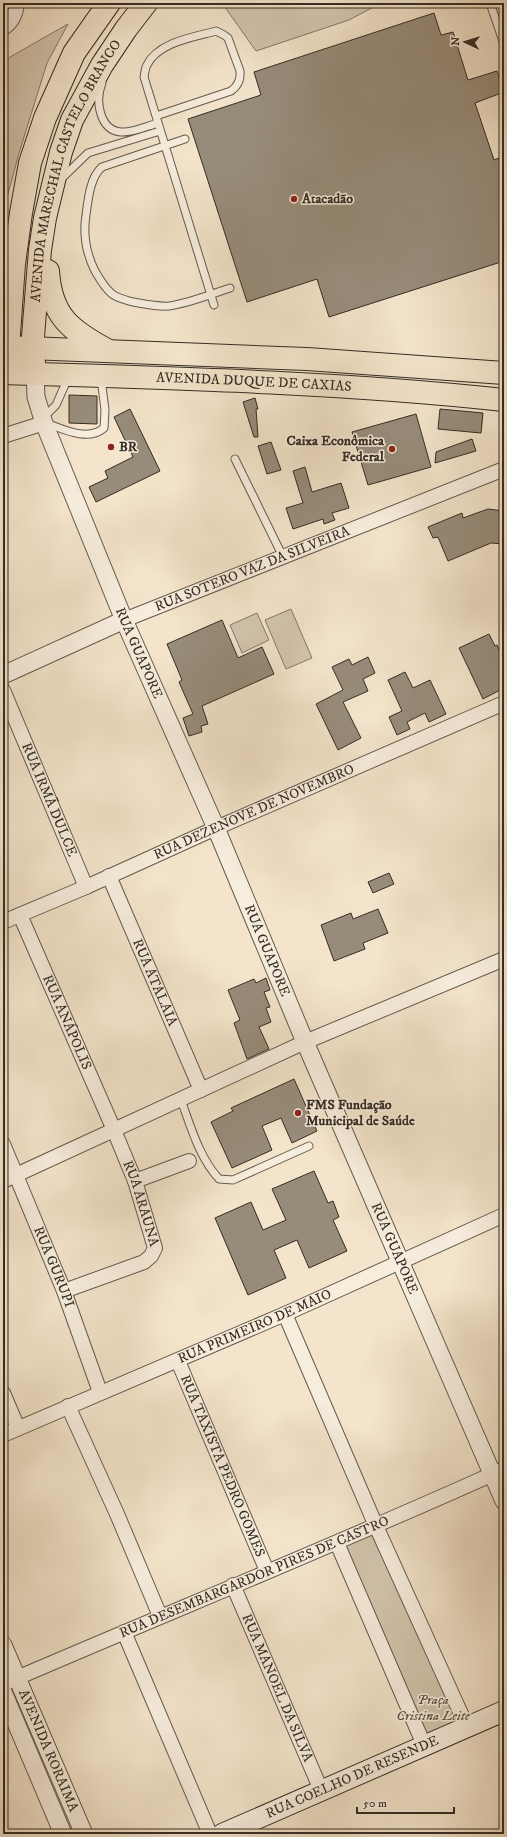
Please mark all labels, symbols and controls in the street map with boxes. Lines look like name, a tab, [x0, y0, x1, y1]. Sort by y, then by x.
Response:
north arrow	[445, 22, 485, 62]
street label: AVENIDA MARECHAL CASTELO BRANCO	[27, 36, 125, 303]
text: N	[449, 36, 463, 46]
place label: Atacadão	[301, 190, 353, 208]
marker: Atacadão	[289, 194, 299, 204]
street label: AVENIDA DUQUE DE CAXIAS	[156, 369, 352, 396]
place label: Caixa Econômica Federal	[286, 432, 385, 466]
place label: BR	[119, 438, 138, 456]
marker: BR	[106, 442, 116, 452]
marker: Caixa Econômica Federal	[387, 444, 397, 454]
street label: RUA SOTERO VAZ DA SILVEIRA	[152, 522, 353, 616]
street label: RUA GUAPORE	[111, 605, 167, 702]
street label: RUA IRMÃ DULCE	[17, 740, 81, 859]
street label: RUA DEZENOVE DE NOVEMBRO	[151, 760, 357, 864]
street label: RUA GUAPORE	[240, 902, 294, 999]
street label: RUA ATALAIA	[128, 936, 182, 1030]
street label: RUA ANÁPOLIS	[38, 972, 95, 1072]
place label: FMS Fundação Municipal de Saúde	[306, 1096, 415, 1130]
marker: FMS Fundação Municipal de Saúde	[293, 1108, 303, 1118]
street label: RUA ARAUNA	[119, 1158, 163, 1250]
street label: RUA GUAPORE	[367, 1200, 422, 1297]
street label: RUA GURUPI	[29, 1224, 78, 1310]
street label: RUA PRIMEIRO DE MAIO	[175, 1285, 334, 1368]
street label: RUA TAXISTA PEDRO GOMES	[176, 1372, 269, 1560]
street label: RUA DESEMBARGARDOR PIRES DE CASTRO	[117, 1512, 392, 1642]
street label: RUA MANOEL DA SILVA	[238, 1611, 317, 1766]
street label: AVENIDA RORAIMA	[14, 1687, 83, 1816]
park label: Praça Cristina Leite	[396, 1691, 471, 1725]
street label: RUA COELHO DE RESENDE	[263, 1732, 441, 1823]
scale bar	[357, 1789, 454, 1815]
text: 50 m	[363, 1796, 387, 1811]

